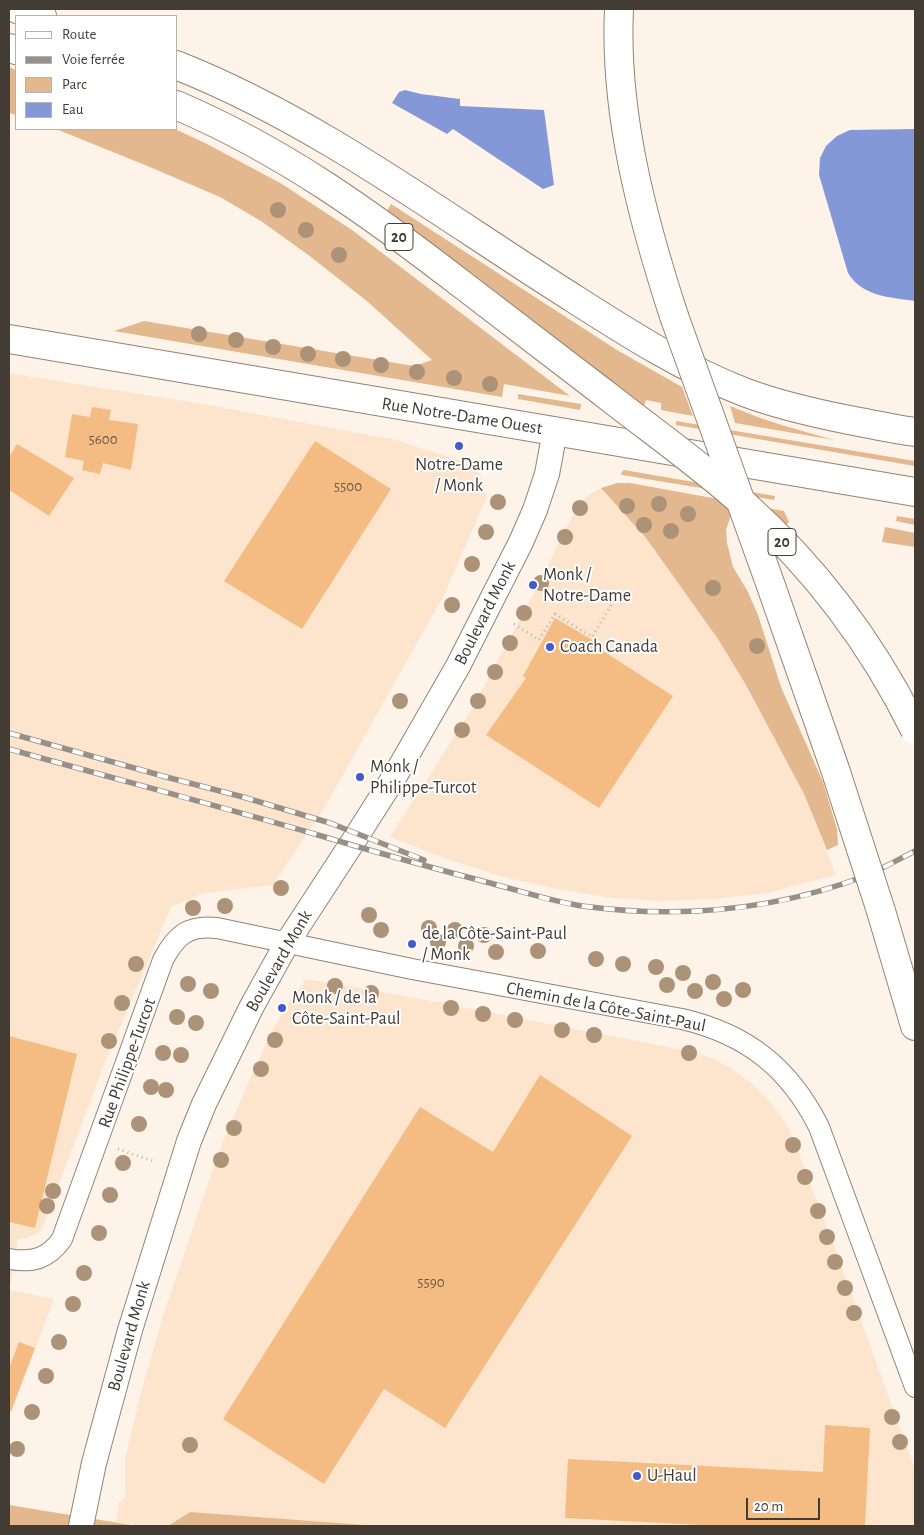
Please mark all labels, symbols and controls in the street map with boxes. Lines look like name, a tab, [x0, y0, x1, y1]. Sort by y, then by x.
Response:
legend	[15, 15, 178, 130]
text: Route	[62, 27, 96, 42]
text: Voie ferrée	[62, 52, 125, 67]
text: Parc	[62, 77, 87, 92]
text: Eau	[62, 102, 84, 117]
road number: 20	[385, 223, 413, 250]
street label: Rue Notre-Dame Ouest	[380, 393, 544, 439]
house number: 5600	[88, 430, 118, 448]
marker: Notre-Dame / Monk	[453, 440, 465, 452]
place label: Notre-Dame / Monk	[415, 454, 503, 496]
house number: 5500	[334, 477, 362, 495]
road number: 20	[768, 528, 796, 556]
street label: Boulevard Monk	[450, 557, 520, 669]
place label: Monk / Notre-Dame	[543, 564, 631, 606]
marker: Monk / Notre-Dame	[527, 579, 539, 591]
place label: Coach Canada	[560, 636, 658, 658]
marker: Coach Canada	[544, 641, 556, 653]
place label: Monk / Philippe-Turcot	[370, 756, 477, 799]
marker: Monk / Philippe-Turcot	[354, 771, 366, 783]
street label: Boulevard Monk	[241, 906, 317, 1016]
place label: de la Côte-Saint-Paul / Monk	[422, 923, 567, 966]
marker: de la Côte-Saint-Paul / Monk	[406, 938, 418, 950]
street label: Chemin de la Côte-Saint-Paul	[504, 977, 708, 1037]
place label: Monk / de la Côte-Saint-Paul	[292, 987, 401, 1030]
street label: Rue Philippe-Turcot	[93, 995, 161, 1131]
marker: Monk / de la Côte-Saint-Paul	[276, 1002, 288, 1014]
house number: 5590	[417, 1273, 445, 1291]
street label: Boulevard Monk	[103, 1278, 155, 1394]
place label: U-Haul	[647, 1465, 697, 1487]
marker: U-Haul	[631, 1470, 643, 1482]
scale bar	[749, 1488, 823, 1520]
text: 20 m	[754, 1499, 783, 1514]

